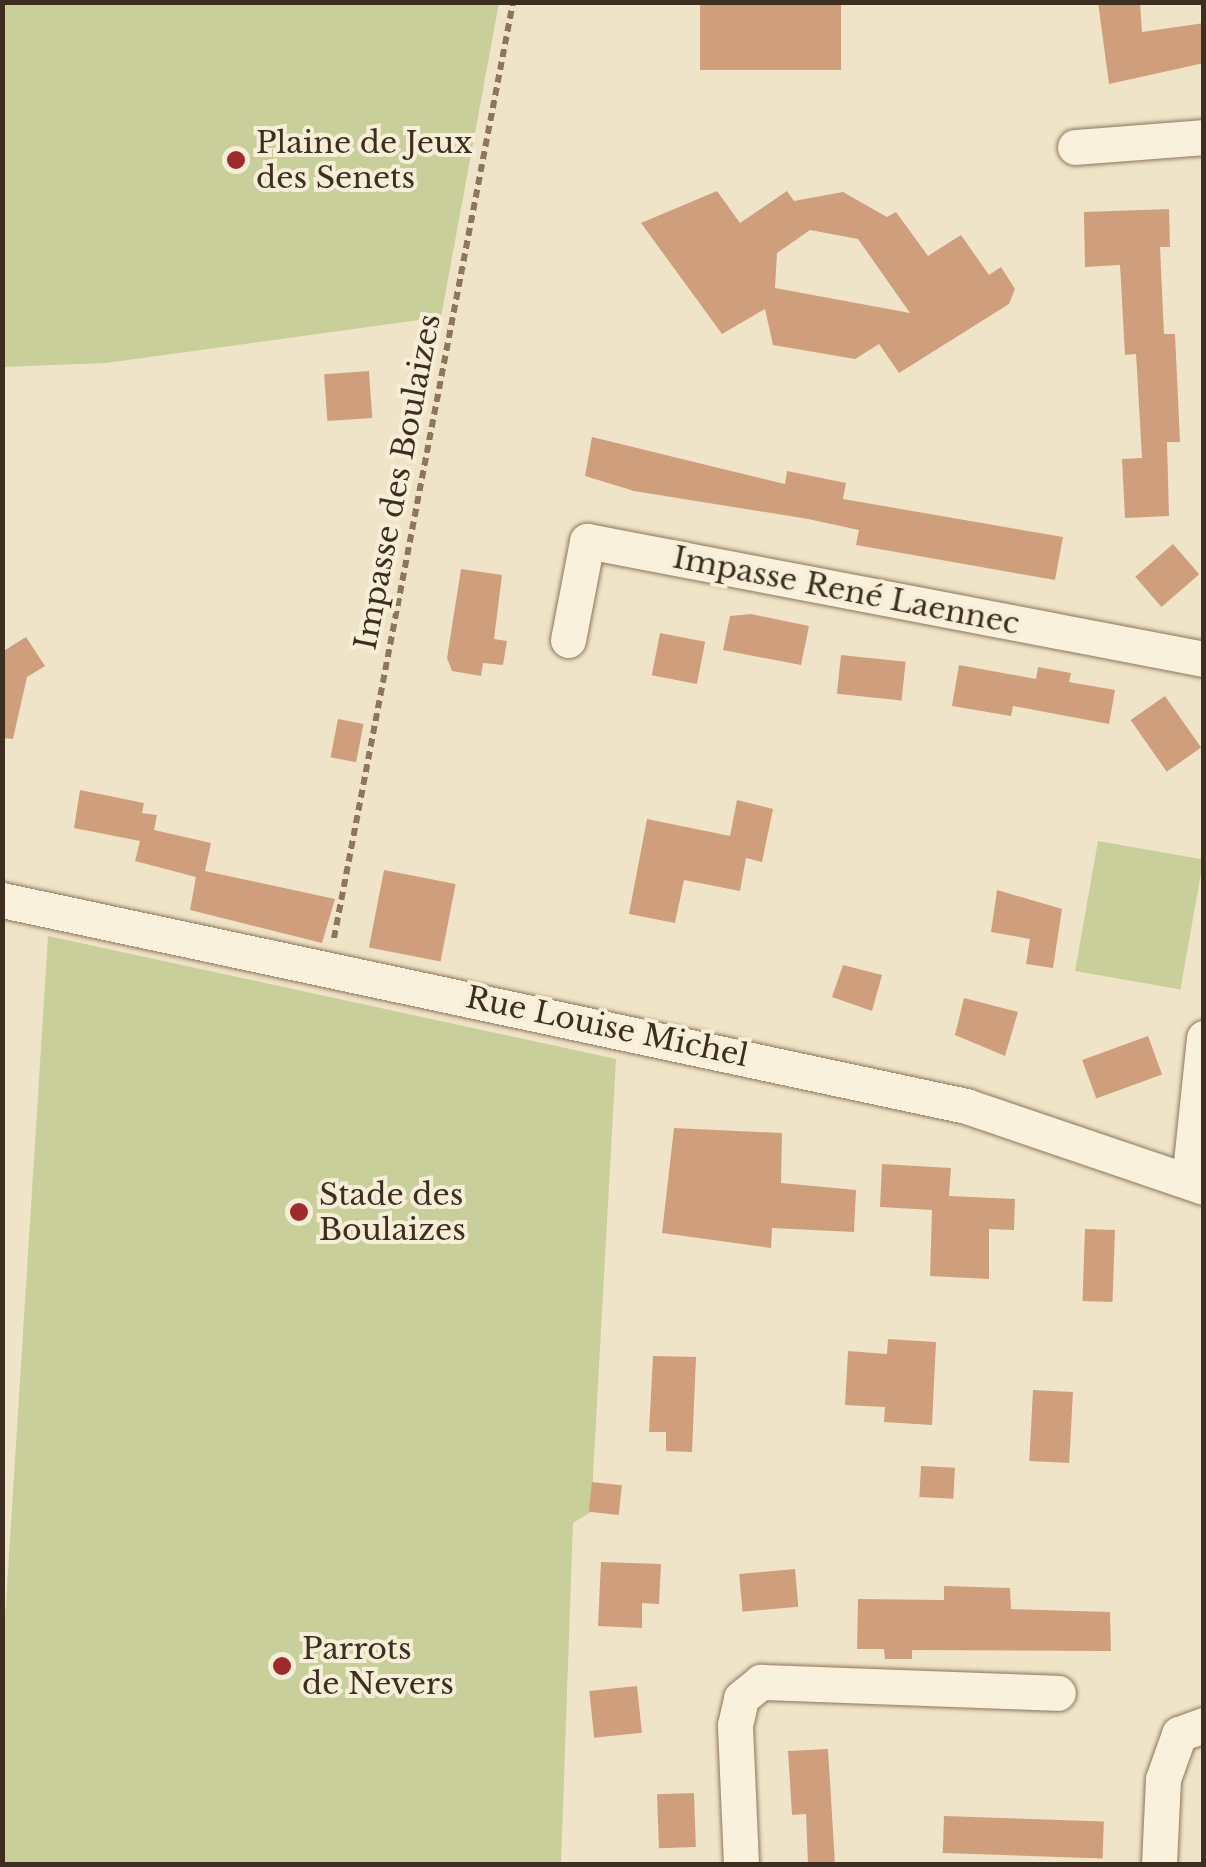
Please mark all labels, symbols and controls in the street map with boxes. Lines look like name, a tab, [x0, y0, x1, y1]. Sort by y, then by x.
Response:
place label: Plaine de Jeux des Senets	[256, 125, 472, 196]
marker: Plaine de Jeux des Senets	[225, 149, 247, 171]
street label: Impasse des Boulaizes	[348, 311, 448, 653]
street label: Impasse René Laennec	[670, 540, 1022, 642]
street label: Rue Louise Michel	[463, 980, 751, 1074]
place label: Stade des Boulaizes	[319, 1177, 466, 1248]
marker: Stade des Boulaizes	[288, 1201, 310, 1223]
place label: Parrots de Nevers	[302, 1631, 454, 1702]
marker: Parrots de Nevers	[271, 1655, 293, 1677]

